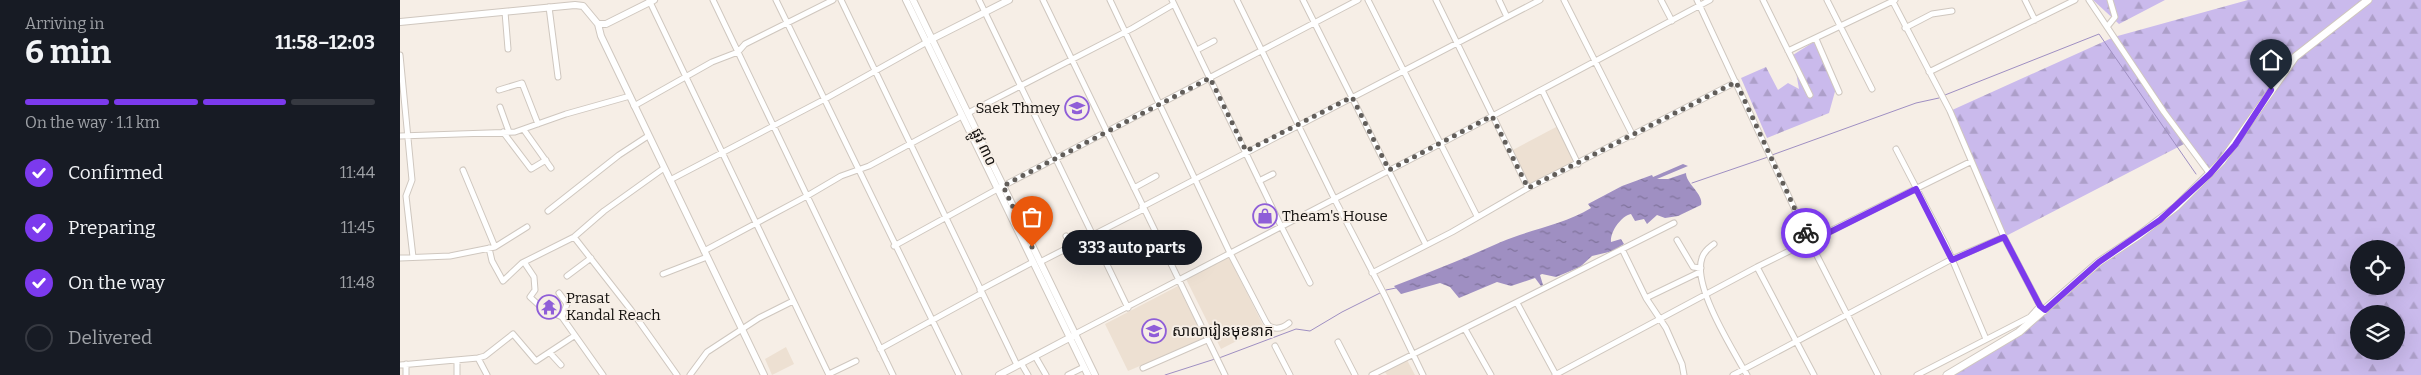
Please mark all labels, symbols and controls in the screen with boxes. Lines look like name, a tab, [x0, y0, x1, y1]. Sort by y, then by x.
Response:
text: Arriving in	[25, 14, 104, 33]
text: 11:58–12:03	[275, 31, 375, 54]
text: 6 min	[25, 33, 111, 71]
pin	[2250, 39, 2292, 90]
icon: home	[2257, 46, 2285, 74]
school or university icon: Saek Thmey	[1064, 95, 1090, 121]
place label: Saek Thmey	[975, 99, 1060, 117]
text: On the way · 1.1 km	[25, 113, 160, 132]
street label: ផ្លូវ ៣០	[963, 125, 1001, 171]
icon: check	[25, 159, 53, 187]
text: Confirmed	[68, 161, 163, 184]
text: 11:44	[340, 163, 375, 182]
pin	[1011, 196, 1053, 247]
icon: bag	[1018, 203, 1046, 231]
shop icon: Theam's House	[1252, 203, 1278, 229]
place label: Theam's House	[1282, 207, 1388, 225]
courier	[1781, 208, 1831, 258]
icon: check	[25, 214, 53, 242]
text: Preparing	[68, 216, 156, 239]
text: 11:45	[341, 218, 375, 237]
icon: bike	[1792, 219, 1820, 247]
callout: 333 auto parts	[1062, 230, 1202, 264]
text: 333 auto parts	[1078, 238, 1186, 257]
map controls	[2350, 240, 2405, 360]
button: locate	[2350, 240, 2405, 295]
icon: check	[25, 269, 53, 297]
text: On the way	[68, 271, 165, 294]
text: 11:48	[340, 273, 375, 292]
place label: Prasat Kandal Reach	[566, 289, 661, 324]
temple icon: Prasat Kandal Reach	[536, 294, 562, 320]
button: layers	[2350, 305, 2405, 360]
school or university icon: សាលារៀនមុខនាគ	[1141, 318, 1167, 344]
place label: សាលារៀនមុខនាគ	[1172, 321, 1273, 340]
text: Delivered	[68, 326, 152, 349]

